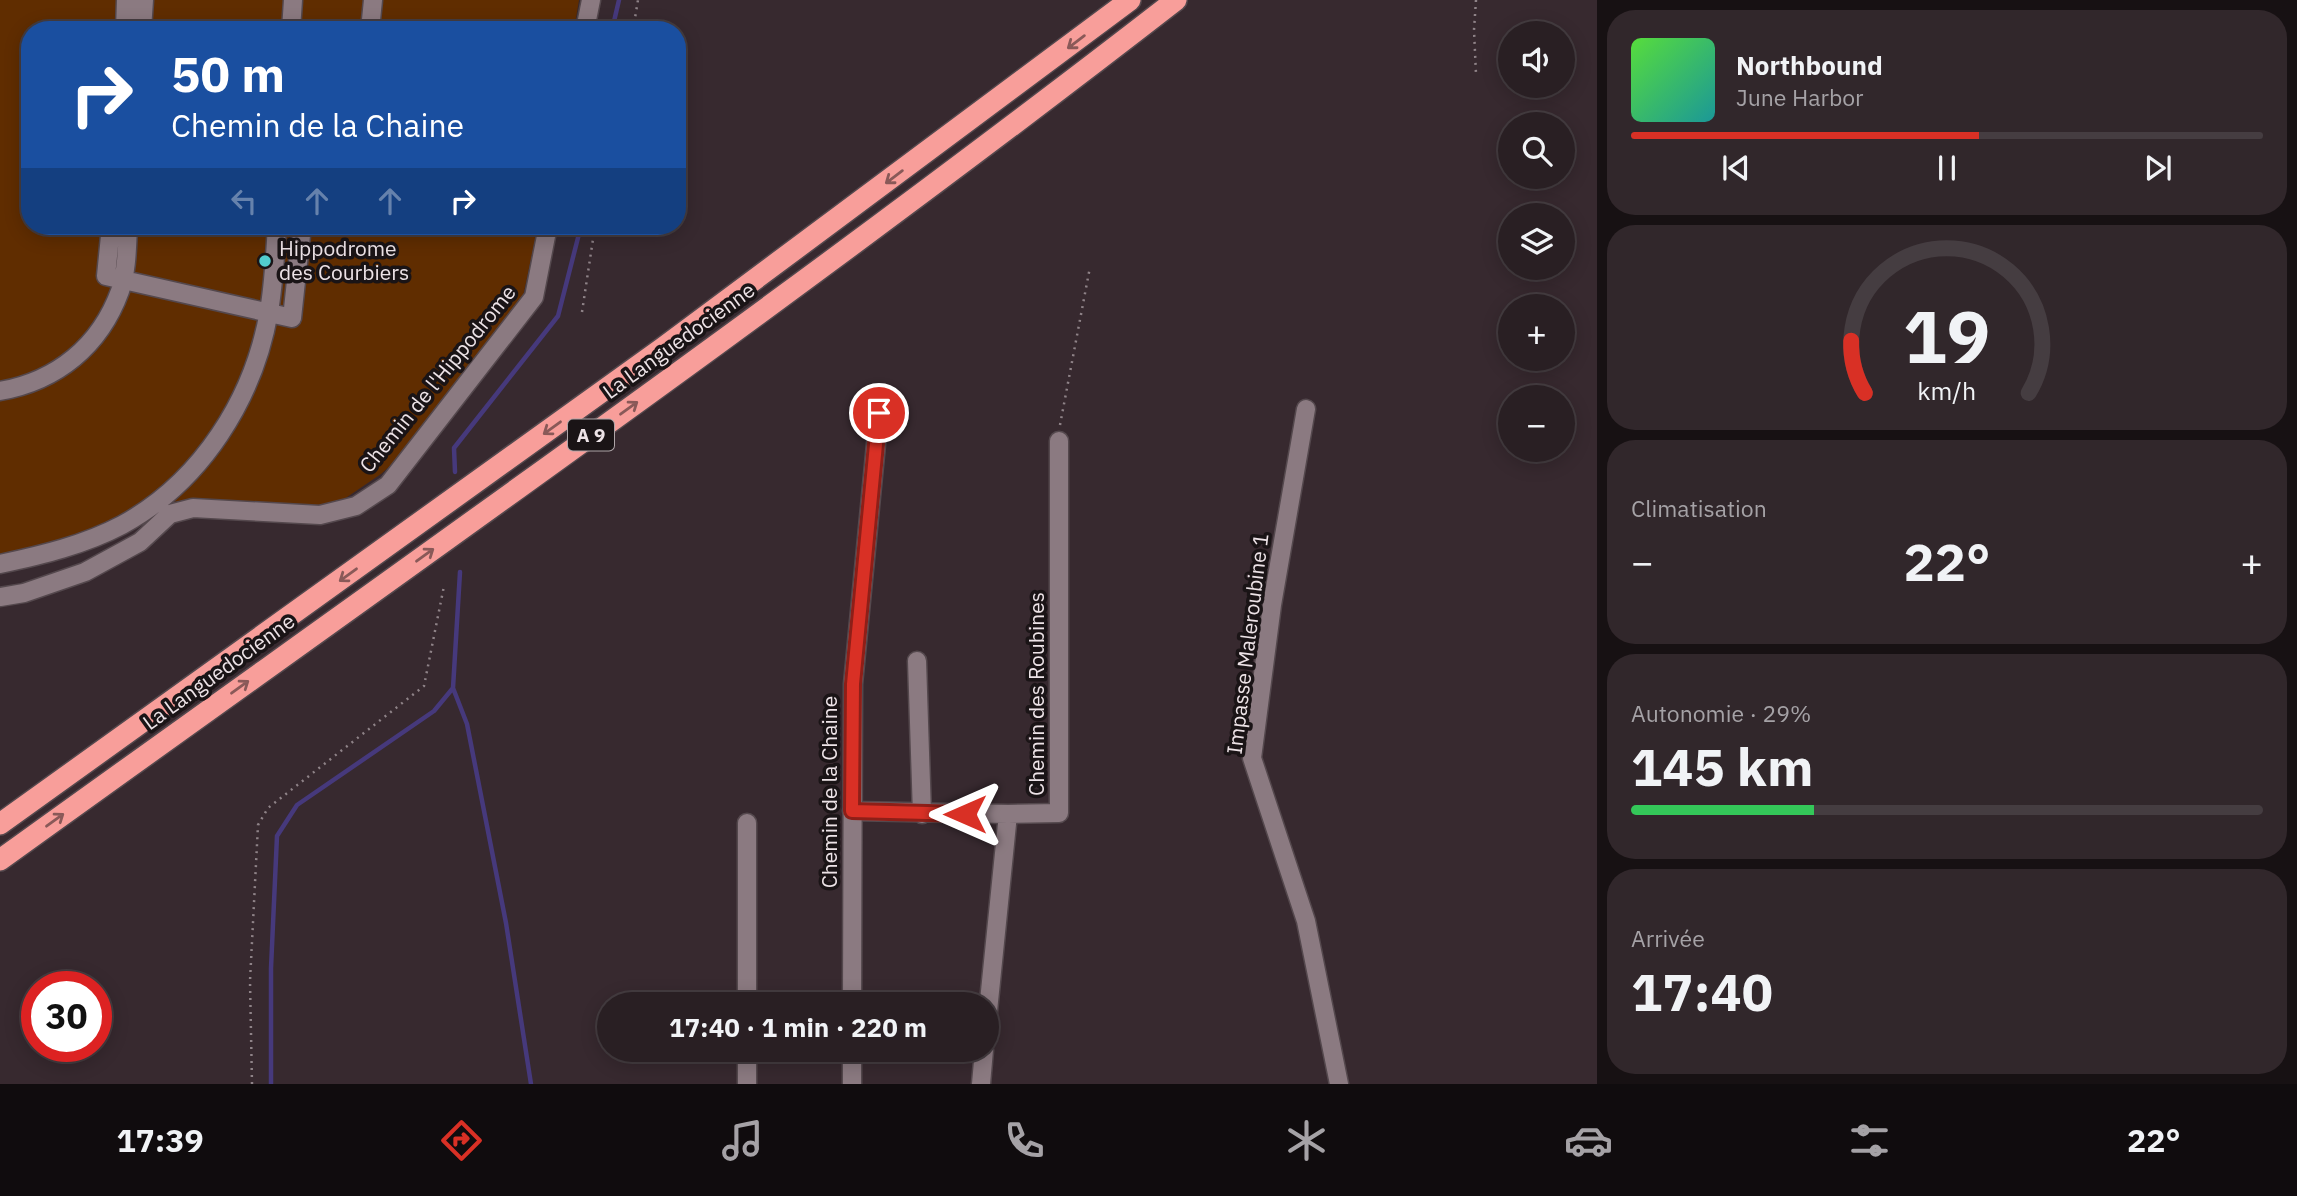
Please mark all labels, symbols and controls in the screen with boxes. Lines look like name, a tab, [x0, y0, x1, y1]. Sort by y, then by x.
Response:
map controls	[1498, 21, 1575, 462]
button: sound	[1498, 21, 1575, 98]
one-way arrow	[1068, 34, 1086, 49]
text: 50 m	[171, 42, 285, 105]
text: Northbound	[1736, 48, 1883, 82]
icon: right	[56, 49, 147, 140]
text: June Harbor	[1736, 82, 1864, 112]
text: Chemin de la Chaine	[171, 104, 464, 146]
button: search	[1498, 112, 1575, 189]
icon: previous	[1717, 149, 1755, 187]
icon: pause	[1928, 149, 1966, 187]
icon: next	[2139, 149, 2177, 187]
one-way arrow	[884, 169, 903, 184]
icon: left	[225, 182, 263, 220]
icon: ahead	[298, 182, 336, 220]
icon: ahead	[371, 182, 409, 220]
icon: right	[444, 182, 482, 220]
button: layers	[1498, 203, 1575, 280]
place label: Hippodrome des Courbiers	[279, 234, 409, 286]
marker: Hippodrome des Courbiers	[257, 253, 273, 269]
street label: La Languedocienne	[597, 276, 760, 405]
street label: Chemin de l'Hippodrome	[353, 279, 522, 478]
text: 19	[1903, 289, 1991, 384]
button: +	[1498, 294, 1575, 371]
text: km/h	[1918, 374, 1976, 407]
pin	[849, 383, 909, 443]
button: −	[1498, 385, 1575, 462]
icon: arrive	[860, 394, 898, 432]
one-way arrow	[619, 400, 638, 415]
road number: A 9	[568, 420, 614, 450]
one-way arrow	[543, 421, 562, 435]
text: Climatisation	[1631, 493, 1767, 523]
text: 22°	[1904, 528, 1990, 595]
street label: Impasse Maleroubine 1	[1220, 532, 1274, 756]
text: −	[1631, 537, 1654, 586]
text: +	[2240, 537, 2263, 586]
one-way arrow	[415, 547, 434, 562]
one-way arrow	[339, 568, 358, 582]
street label: Chemin des Roubines	[1022, 592, 1050, 796]
street label: La Languedocienne	[137, 607, 300, 736]
one-way arrow	[230, 680, 249, 695]
street label: Chemin de la Chaine	[815, 696, 843, 888]
text: Autonomie · 29%	[1631, 698, 1811, 728]
text: 145 km	[1631, 733, 1813, 800]
position arrow	[928, 777, 1002, 851]
one-way arrow	[45, 813, 64, 828]
text: Arrivée	[1631, 923, 1705, 953]
text: 17:40	[1631, 958, 1773, 1025]
speed limit sign: 30	[21, 971, 112, 1062]
text: 17:40 · 1 min · 220 m	[669, 1010, 927, 1044]
icon: directions	[437, 1116, 486, 1165]
icon: music	[718, 1116, 767, 1165]
icon: phone	[1000, 1116, 1049, 1165]
icon: climate	[1282, 1116, 1331, 1165]
icon: car	[1564, 1116, 1613, 1165]
icon: filters	[1845, 1116, 1894, 1165]
text: 17:39	[116, 1119, 204, 1161]
text: 22°	[2127, 1119, 2181, 1161]

